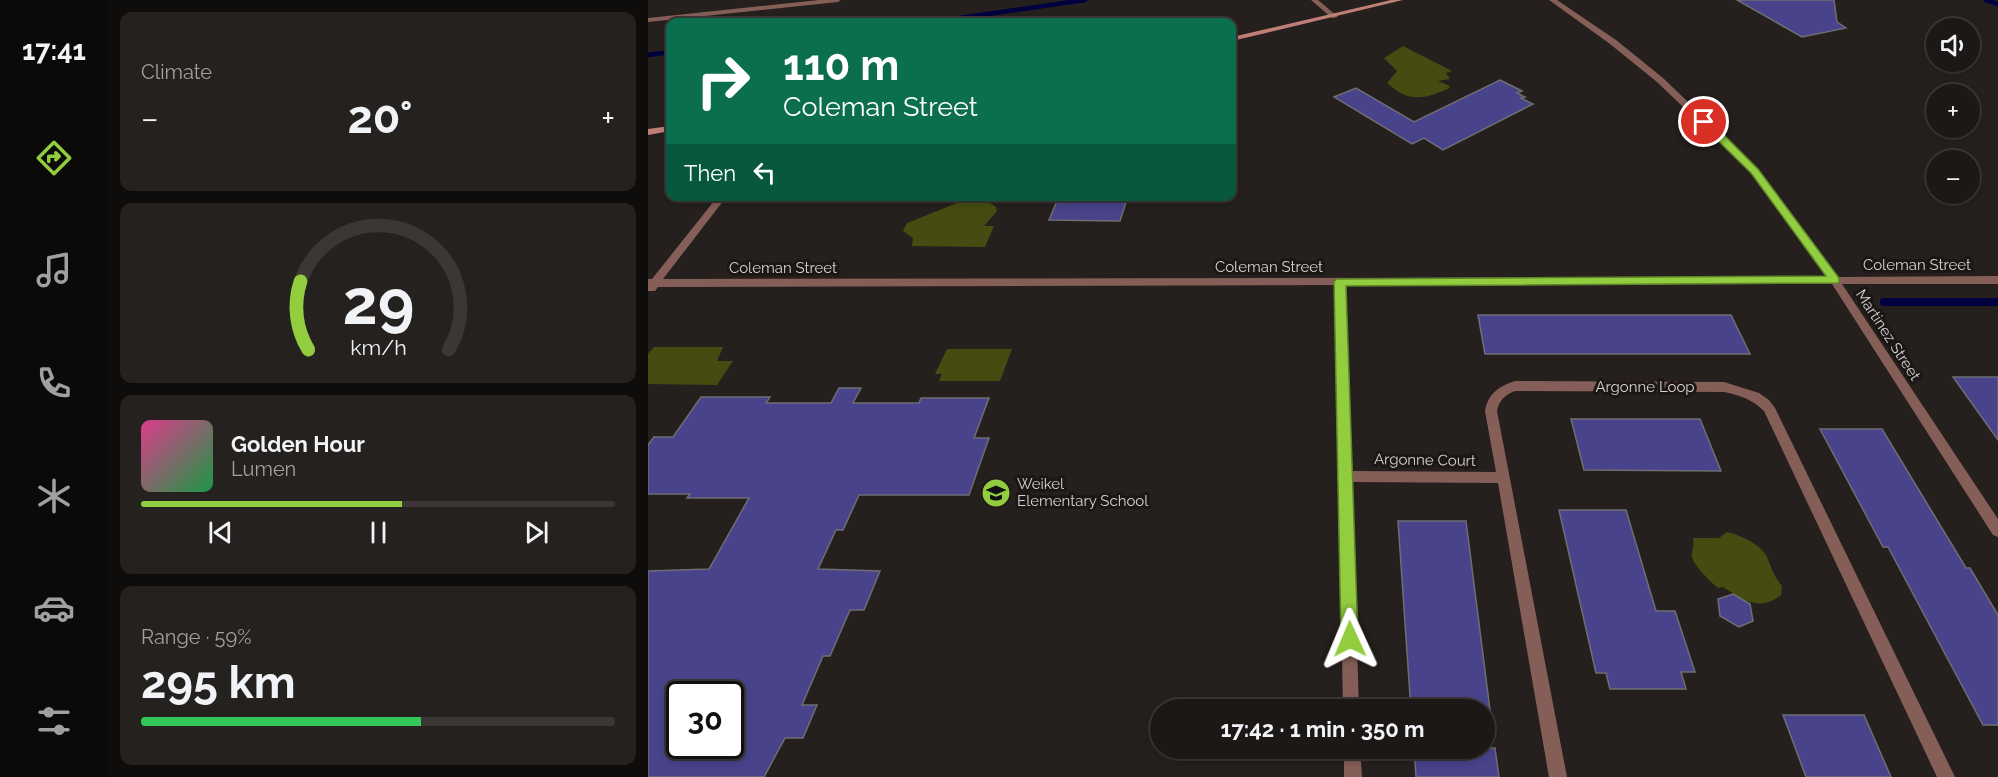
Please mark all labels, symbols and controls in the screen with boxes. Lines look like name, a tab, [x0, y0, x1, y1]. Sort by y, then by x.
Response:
map controls	[1926, 18, 1980, 204]
button: sound	[1926, 18, 1980, 72]
text: 17:41	[22, 35, 86, 66]
text: 110 m	[783, 41, 899, 90]
icon: right	[684, 42, 762, 120]
text: Climate	[141, 60, 212, 84]
button: +	[1926, 84, 1980, 138]
text: 20°	[347, 91, 413, 144]
text: Coleman Street	[783, 91, 978, 122]
pin	[1678, 96, 1729, 147]
text: −	[141, 99, 159, 138]
text: +	[601, 99, 615, 138]
icon: arrive	[1687, 105, 1720, 138]
icon: directions	[33, 137, 75, 179]
button: −	[1926, 150, 1980, 204]
icon: left	[748, 156, 781, 189]
text: Then	[684, 160, 736, 186]
icon: music	[33, 249, 75, 291]
street label: Coleman Street	[1863, 256, 1971, 274]
street label: Coleman Street	[1215, 258, 1323, 276]
street label: Coleman Street	[729, 259, 837, 277]
text: 29	[342, 265, 414, 339]
street label: Martinez Street	[1852, 286, 1924, 384]
text: km/h	[350, 335, 406, 360]
icon: phone	[33, 362, 75, 404]
street label: Argonne Loop	[1595, 378, 1695, 396]
text: Golden Hour	[231, 431, 365, 457]
street label: Argonne Court	[1374, 450, 1476, 470]
text: Lumen	[231, 457, 296, 481]
icon: climate	[33, 475, 75, 517]
place label: Weikel Elementary School	[1017, 475, 1149, 510]
school or university icon: Weikel Elementary School	[980, 477, 1012, 509]
icon: previous	[204, 516, 237, 549]
icon: pause	[362, 516, 395, 549]
icon: next	[520, 516, 553, 549]
icon: car	[33, 587, 75, 629]
position arrow	[1318, 607, 1382, 671]
text: Range · 59%	[141, 625, 251, 649]
text: 295 km	[141, 656, 296, 709]
speed limit sign: 30	[666, 681, 744, 759]
icon: filters	[33, 700, 75, 742]
text: 17:42 · 1 min · 350 m	[1221, 716, 1424, 742]

